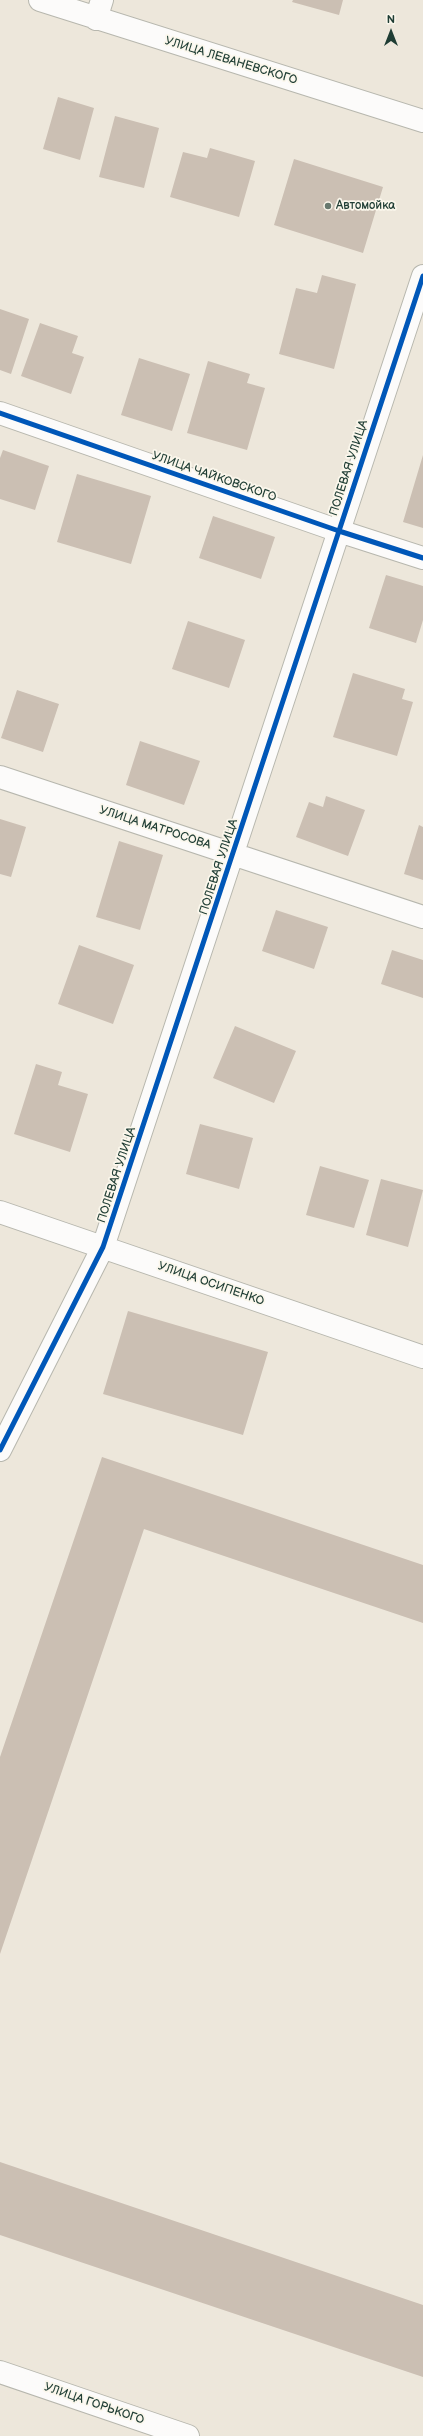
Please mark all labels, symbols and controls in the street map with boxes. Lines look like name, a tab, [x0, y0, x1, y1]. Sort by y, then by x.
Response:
north arrow	[371, 12, 411, 52]
text: N	[387, 13, 395, 26]
street label: УЛИЦА ЛЕВАНЕВСКОГО	[163, 34, 299, 88]
place label: Автомойка	[336, 199, 395, 213]
marker: Автомойка	[323, 201, 333, 211]
street label: ПОЛЕВАЯ УЛИЦА	[327, 418, 371, 518]
street label: УЛИЦА ЧАЙКОВСКОГО	[150, 449, 278, 505]
street label: УЛИЦА МАТРОСОВА	[98, 803, 212, 853]
street label: ПОЛЕВАЯ УЛИЦА	[197, 817, 241, 917]
street label: ПОЛЕВАЯ УЛИЦА	[95, 1125, 139, 1225]
street label: УЛИЦА ОСИПЕНКО	[156, 1259, 266, 1309]
street label: УЛИЦА ГОРЬКОГО	[42, 2380, 146, 2428]

